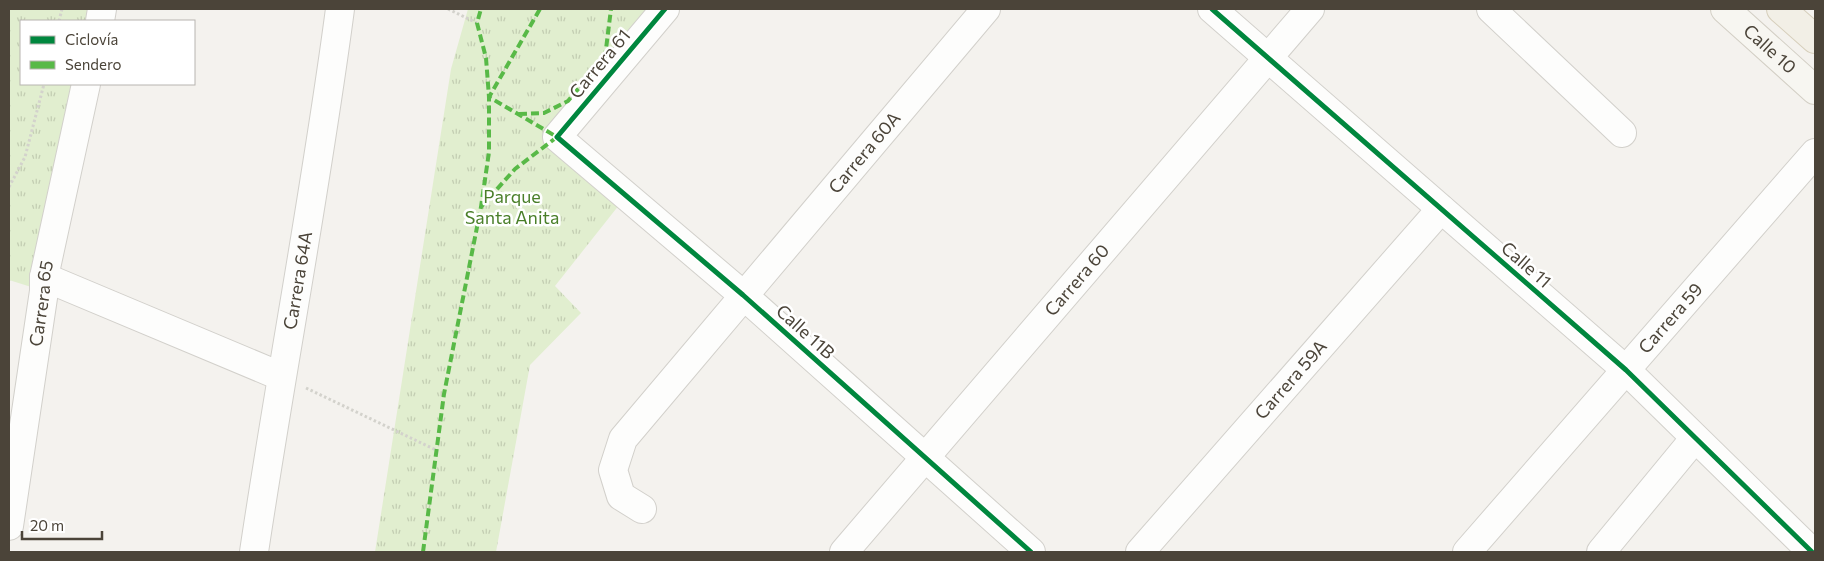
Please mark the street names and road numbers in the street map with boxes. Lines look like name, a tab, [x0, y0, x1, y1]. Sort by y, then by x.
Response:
street label: Calle 10	[1739, 19, 1801, 78]
street label: Carrera 61	[564, 24, 635, 103]
street label: Carrera 60A	[823, 107, 904, 197]
street label: Carrera 64A	[278, 230, 316, 331]
street label: Calle 11	[1497, 237, 1556, 292]
street label: Carrera 60	[1039, 239, 1113, 320]
street label: Carrera 65	[24, 258, 57, 348]
street label: Carrera 59	[1633, 278, 1707, 358]
street label: Calle 11B	[772, 299, 839, 363]
street label: Carrera 59A	[1250, 335, 1331, 424]

